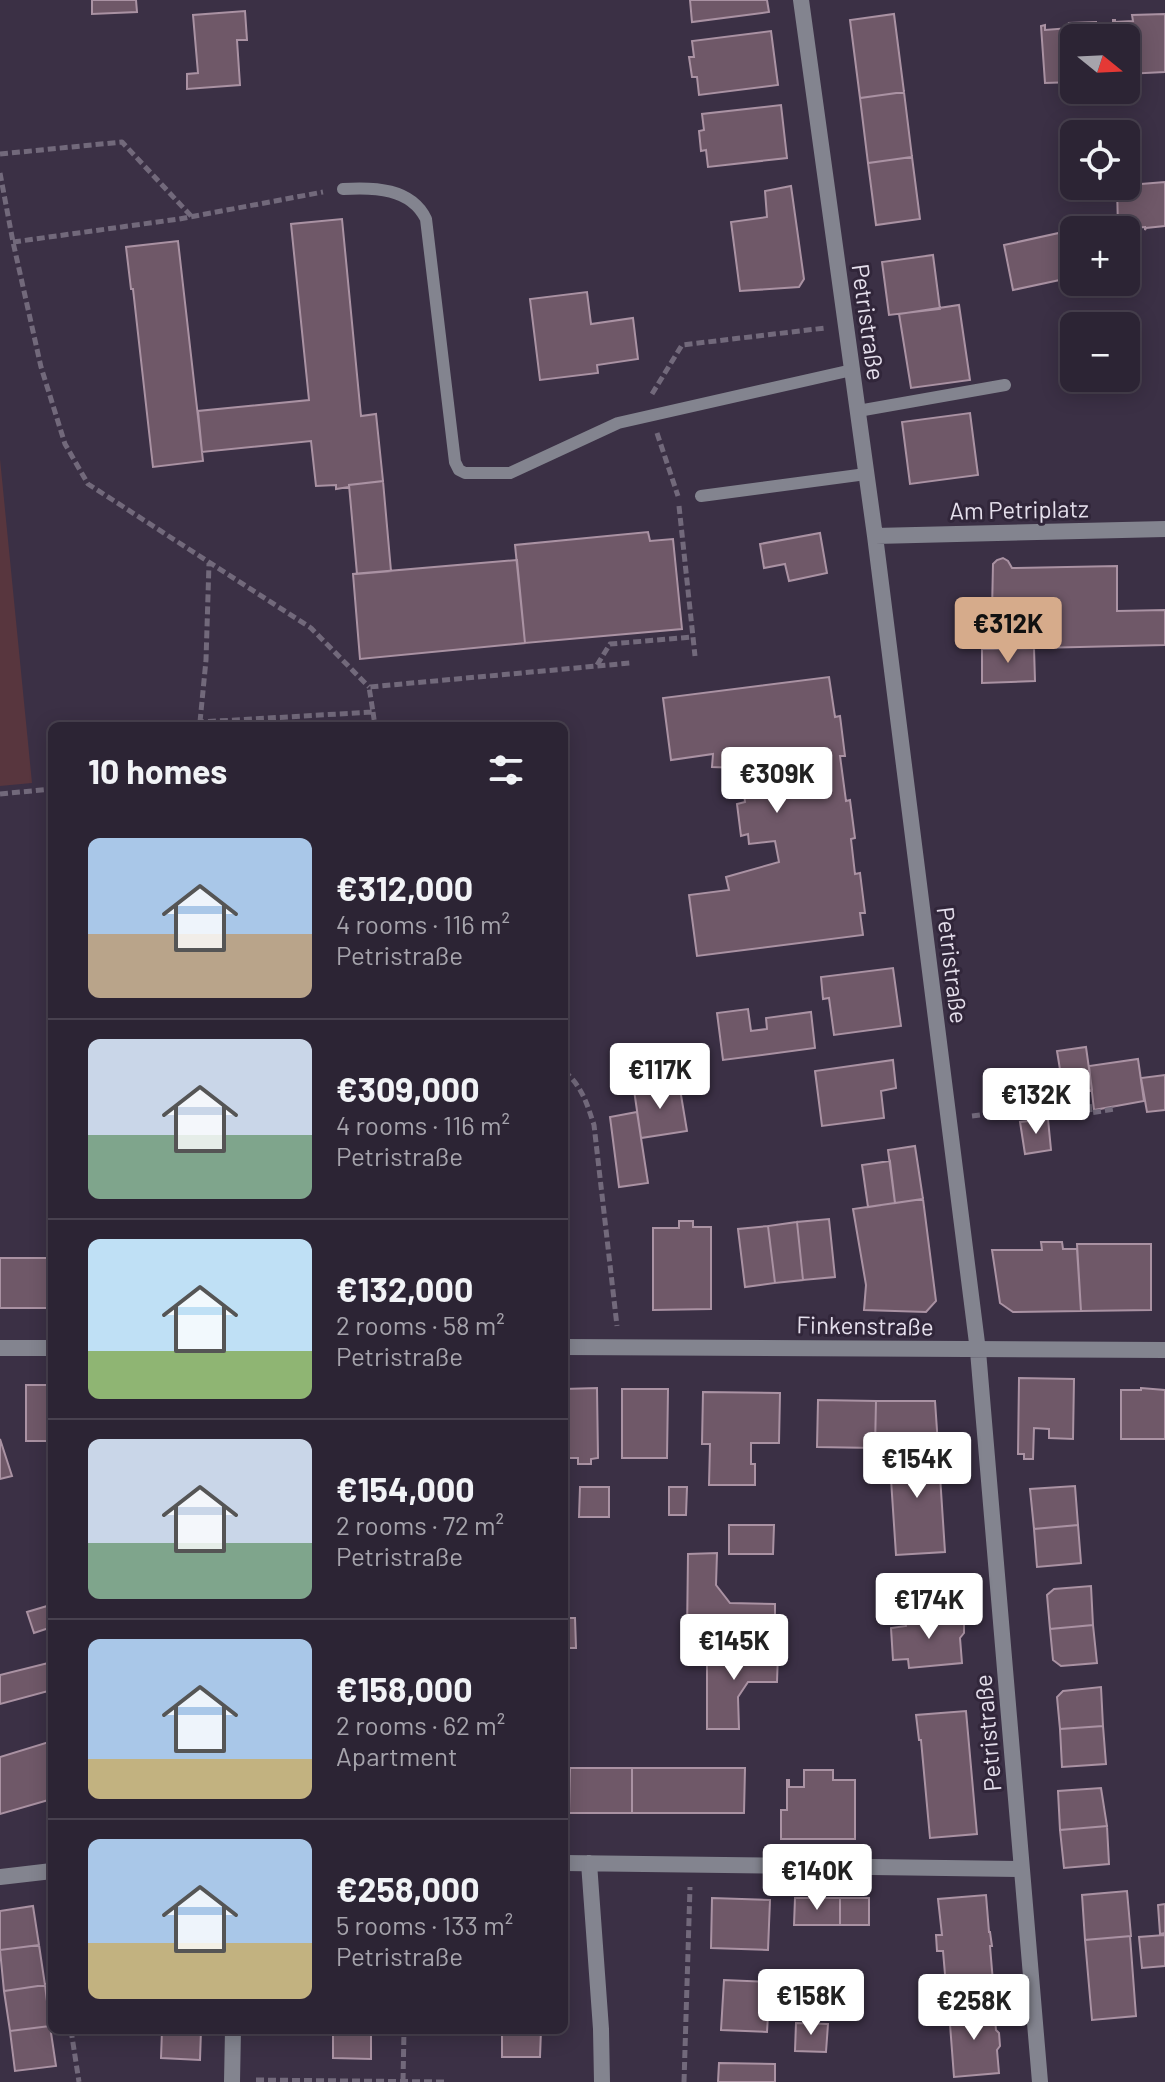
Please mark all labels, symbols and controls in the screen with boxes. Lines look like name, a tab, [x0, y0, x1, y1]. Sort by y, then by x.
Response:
north arrow	[1060, 24, 1140, 104]
map controls	[1060, 24, 1140, 392]
button: locate	[1060, 120, 1140, 200]
button: +	[1060, 216, 1140, 296]
street label: Petristraße	[846, 262, 892, 382]
button: −	[1060, 312, 1140, 392]
street label: Am Petriplatz	[949, 493, 1089, 525]
pin: €312K	[952, 597, 1064, 665]
text: €312K	[973, 607, 1043, 638]
pin: €309K	[721, 747, 833, 815]
icon: filters	[484, 748, 528, 792]
text: 10 homes	[88, 750, 227, 791]
text: €309K	[739, 757, 815, 788]
text: €312,000	[336, 867, 473, 908]
icon: home	[152, 870, 248, 966]
street label: Petristraße	[931, 905, 975, 1025]
text: 4 rooms · 116 m²	[336, 908, 510, 939]
text: Petristraße	[336, 939, 463, 970]
pin: €117K	[604, 1043, 716, 1111]
text: €117K	[628, 1053, 692, 1084]
text: €309,000	[336, 1068, 480, 1109]
pin: €132K	[980, 1068, 1092, 1136]
icon: home	[152, 1071, 248, 1167]
text: €132K	[1001, 1078, 1071, 1109]
text: 4 rooms · 116 m²	[336, 1109, 510, 1140]
text: Petristraße	[336, 1140, 463, 1171]
text: €132,000	[336, 1268, 473, 1309]
icon: home	[152, 1271, 248, 1367]
text: 2 rooms · 58 m²	[336, 1309, 505, 1340]
street label: Finkenstraße	[796, 1309, 934, 1341]
text: Petristraße	[336, 1340, 463, 1371]
pin: €154K	[861, 1432, 973, 1500]
text: €154K	[881, 1442, 953, 1473]
text: €154,000	[336, 1468, 475, 1509]
icon: home	[152, 1471, 248, 1567]
text: 2 rooms · 72 m²	[336, 1509, 504, 1540]
text: Petristraße	[336, 1540, 463, 1571]
pin: €174K	[873, 1573, 985, 1641]
text: €174K	[894, 1583, 964, 1614]
pin: €145K	[678, 1614, 790, 1682]
text: €145K	[698, 1624, 770, 1655]
text: €158,000	[336, 1668, 473, 1709]
icon: home	[152, 1671, 248, 1767]
street label: Petristraße	[967, 1673, 1007, 1793]
text: 2 rooms · 62 m²	[336, 1709, 505, 1740]
text: Apartment	[336, 1740, 457, 1771]
pin: €140K	[761, 1844, 873, 1912]
text: €140K	[781, 1854, 853, 1885]
text: €258,000	[336, 1868, 480, 1909]
icon: home	[152, 1871, 248, 1967]
text: 5 rooms · 133 m²	[336, 1909, 513, 1940]
text: Petristraße	[336, 1940, 463, 1971]
pin: €158K	[755, 1969, 867, 2037]
pin: €258K	[918, 1974, 1030, 2042]
text: €158K	[776, 1979, 846, 2010]
text: €258K	[936, 1984, 1012, 2015]

